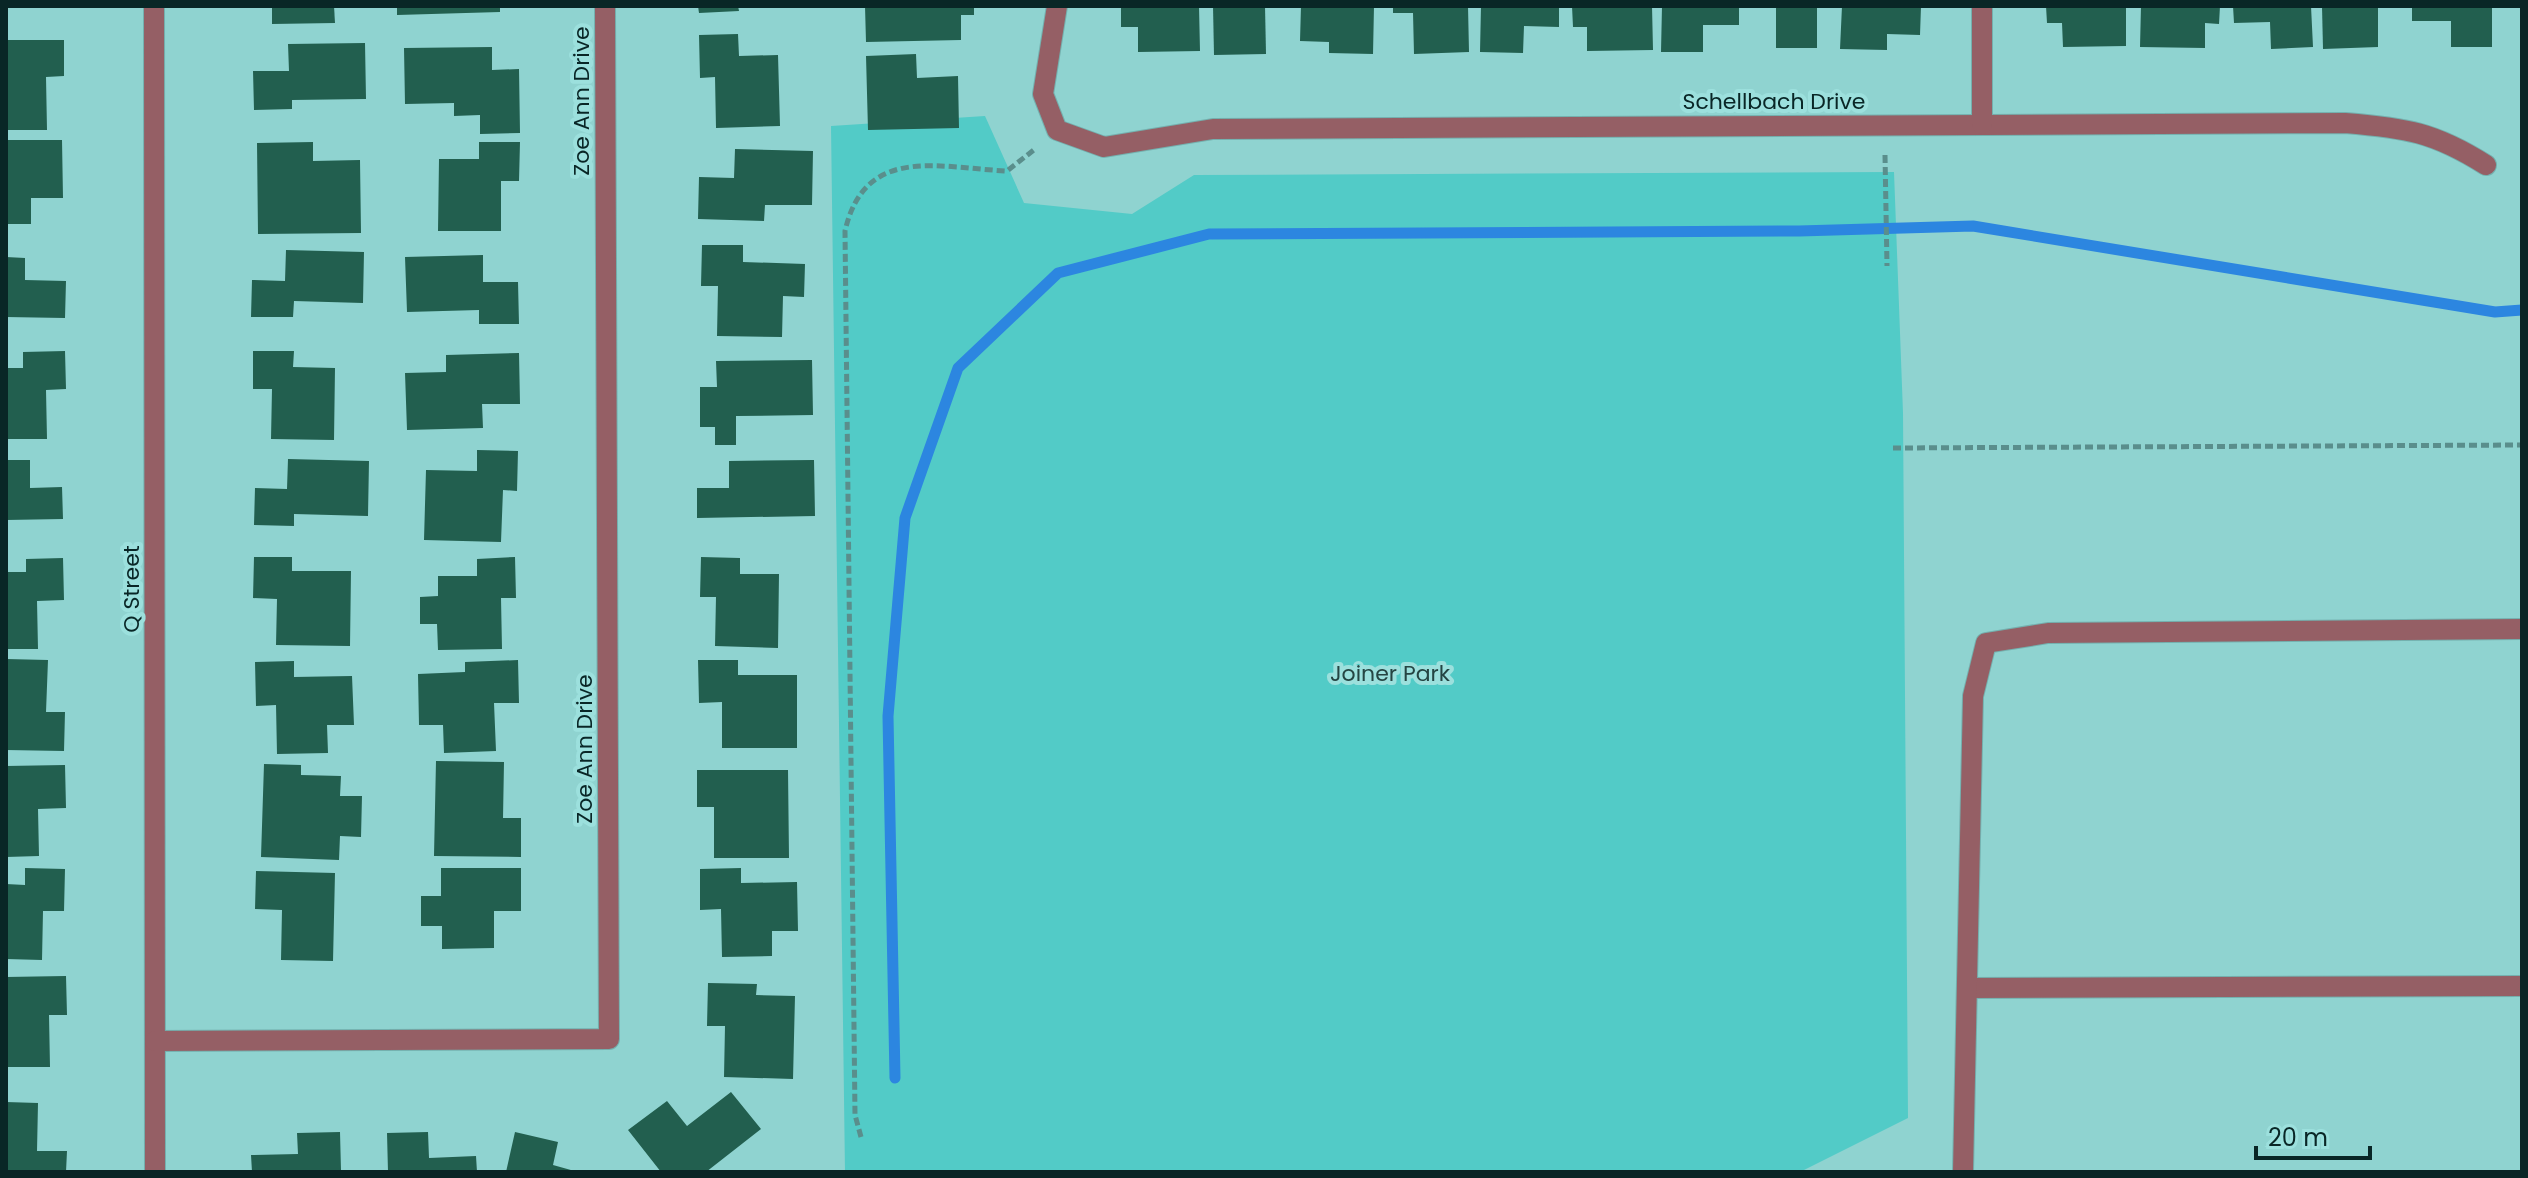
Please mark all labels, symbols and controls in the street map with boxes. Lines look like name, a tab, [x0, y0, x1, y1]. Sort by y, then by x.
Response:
street label: Zoe Ann Drive	[566, 26, 597, 176]
street label: Schellbach Drive	[1682, 86, 1866, 117]
street label: Q Street	[116, 545, 147, 633]
park label: Joiner Park	[1330, 658, 1451, 689]
street label: Zoe Ann Drive	[569, 674, 600, 824]
scale bar	[2256, 1110, 2370, 1160]
text: 20 m	[2268, 1121, 2328, 1154]

